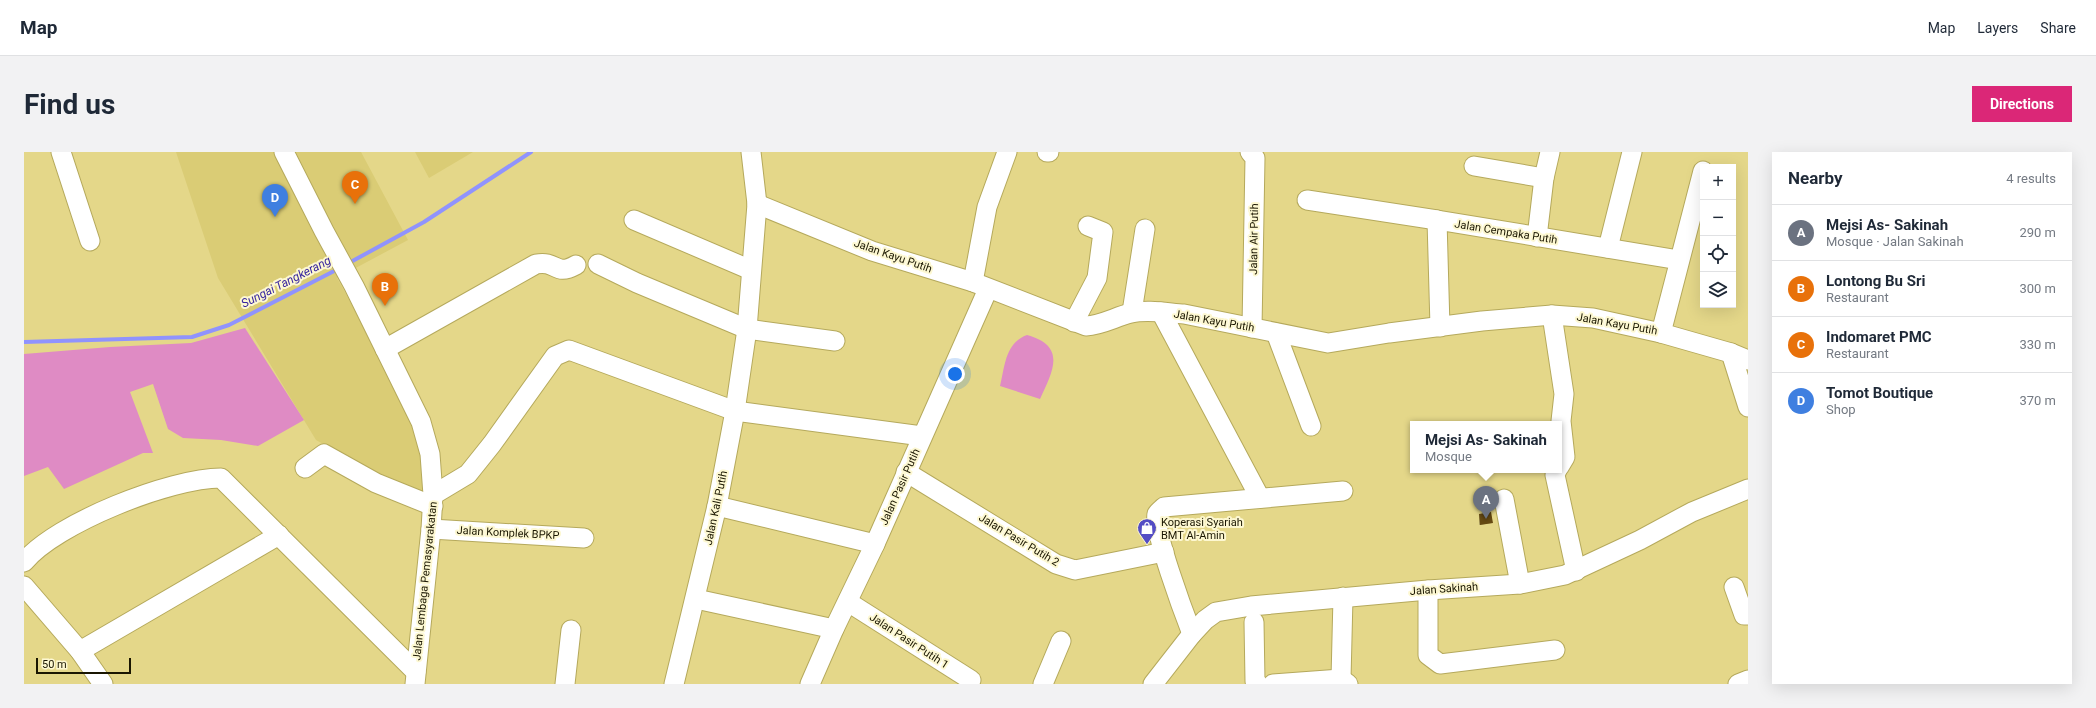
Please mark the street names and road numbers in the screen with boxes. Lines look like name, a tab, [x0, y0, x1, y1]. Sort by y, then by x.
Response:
street label: Jalan Air Putih	[1247, 203, 1261, 275]
street label: Jalan Cempaka Putih	[1454, 217, 1558, 247]
street label: Jalan Kayu Putih	[852, 237, 934, 275]
street label: Jalan Kayu Putih	[1173, 308, 1255, 334]
street label: Jalan Kayu Putih	[1576, 311, 1658, 337]
street label: Jalan Pasir Putih	[877, 447, 923, 527]
street label: Jalan Kali Putih	[702, 470, 730, 546]
street label: Jalan Lembaga Pemasyarakatan	[410, 501, 440, 661]
street label: Jalan Pasir Putih 2	[976, 511, 1062, 569]
street label: Jalan Komplek BPKP	[456, 524, 560, 542]
street label: Jalan Sakinah	[1409, 580, 1479, 598]
street label: Jalan Pasir Putih 1	[867, 611, 951, 671]

